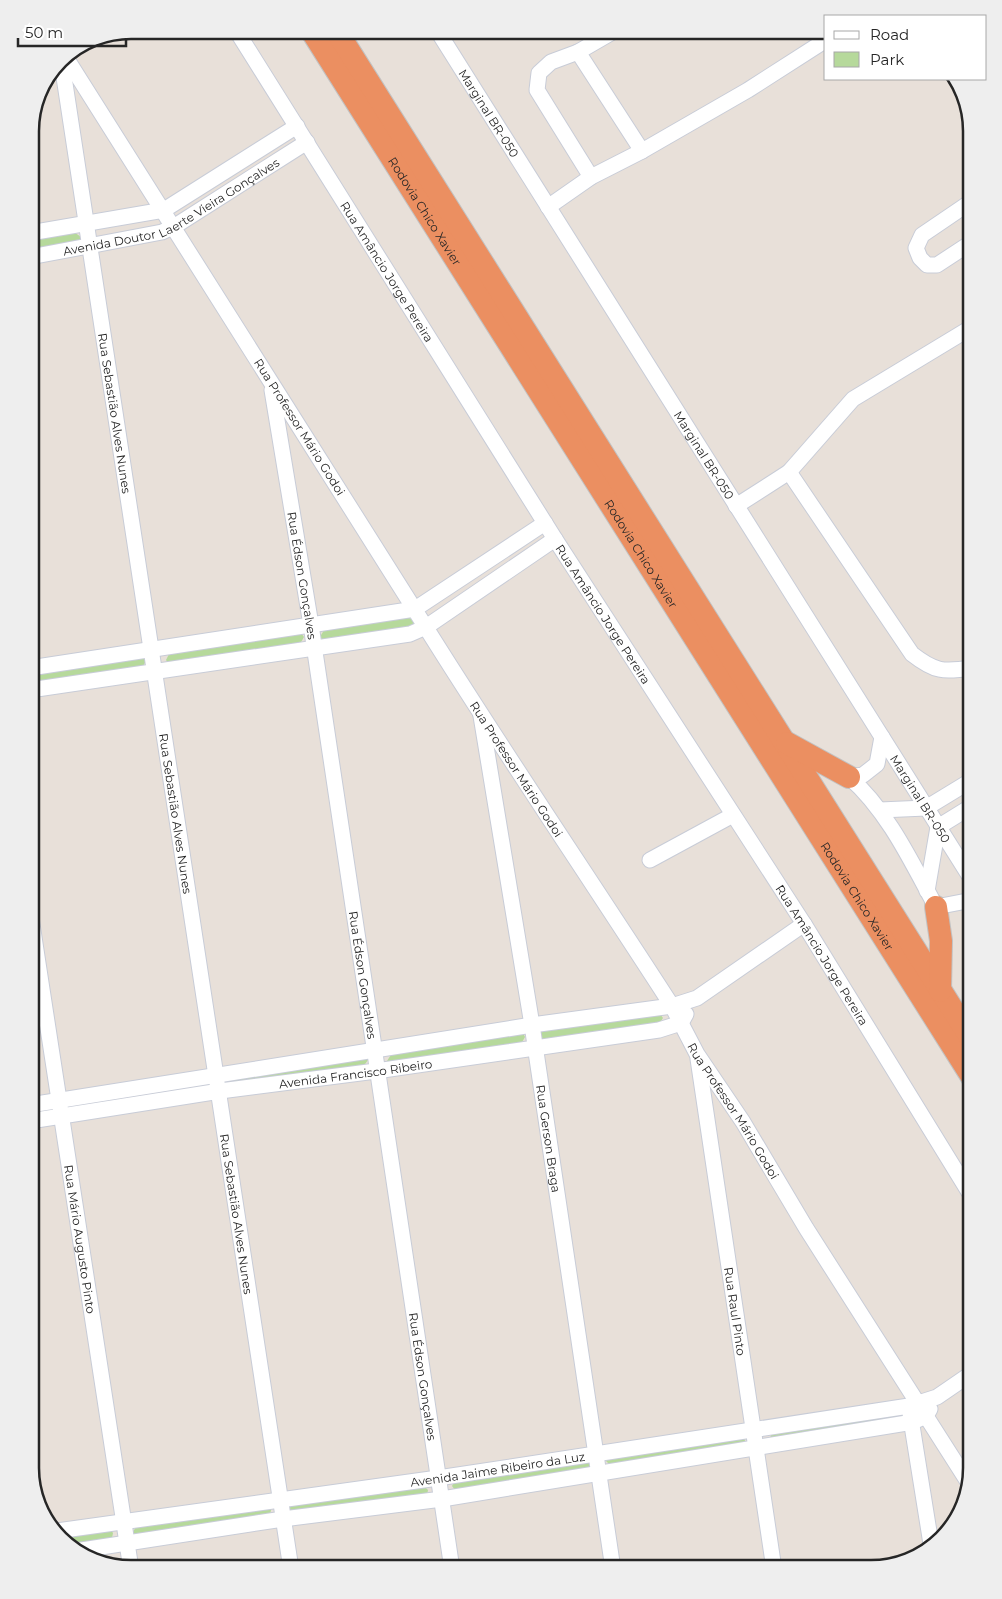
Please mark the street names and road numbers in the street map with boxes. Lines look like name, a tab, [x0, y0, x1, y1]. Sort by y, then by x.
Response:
street label: Marginal BR-050	[456, 66, 523, 160]
street label: Avenida Doutor Laerte Vieira Gonçalves	[62, 154, 282, 258]
street label: Rodovia Chico Xavier	[385, 154, 465, 268]
street label: Rua Amâncio Jorge Pereira	[338, 198, 437, 345]
street label: Rua Sebastião Alves Nunes	[96, 332, 135, 495]
street label: Rua Professor Mário Godoi	[252, 355, 349, 498]
street label: Marginal BR-050	[671, 408, 738, 502]
street label: Rodovia Chico Xavier	[602, 496, 681, 611]
street label: Rua Édson Gonçalves	[285, 510, 321, 640]
street label: Rua Amâncio Jorge Pereira	[553, 541, 654, 687]
street label: Rua Professor Mário Godoi	[467, 698, 567, 840]
street label: Rua Sebastião Alves Nunes	[156, 732, 196, 895]
street label: Marginal BR-050	[887, 752, 954, 845]
street label: Rodovia Chico Xavier	[818, 839, 898, 953]
street label: Rua Amâncio Jorge Pereira	[773, 881, 872, 1028]
street label: Rua Édson Gonçalves	[346, 910, 380, 1040]
street label: Rua Professor Mário Godoi	[685, 1040, 783, 1182]
street label: Avenida Francisco Ribeiro	[278, 1055, 433, 1091]
street label: Rua Gerson Braga	[533, 1084, 564, 1193]
street label: Rua Sebastião Alves Nunes	[217, 1133, 257, 1295]
street label: Rua Mário Augusto Pinto	[62, 1164, 99, 1315]
street label: Rua Raul Pinto	[722, 1266, 750, 1357]
street label: Rua Édson Gonçalves	[406, 1311, 440, 1442]
street label: Avenida Jaime Ribeiro da Luz	[409, 1448, 586, 1489]

